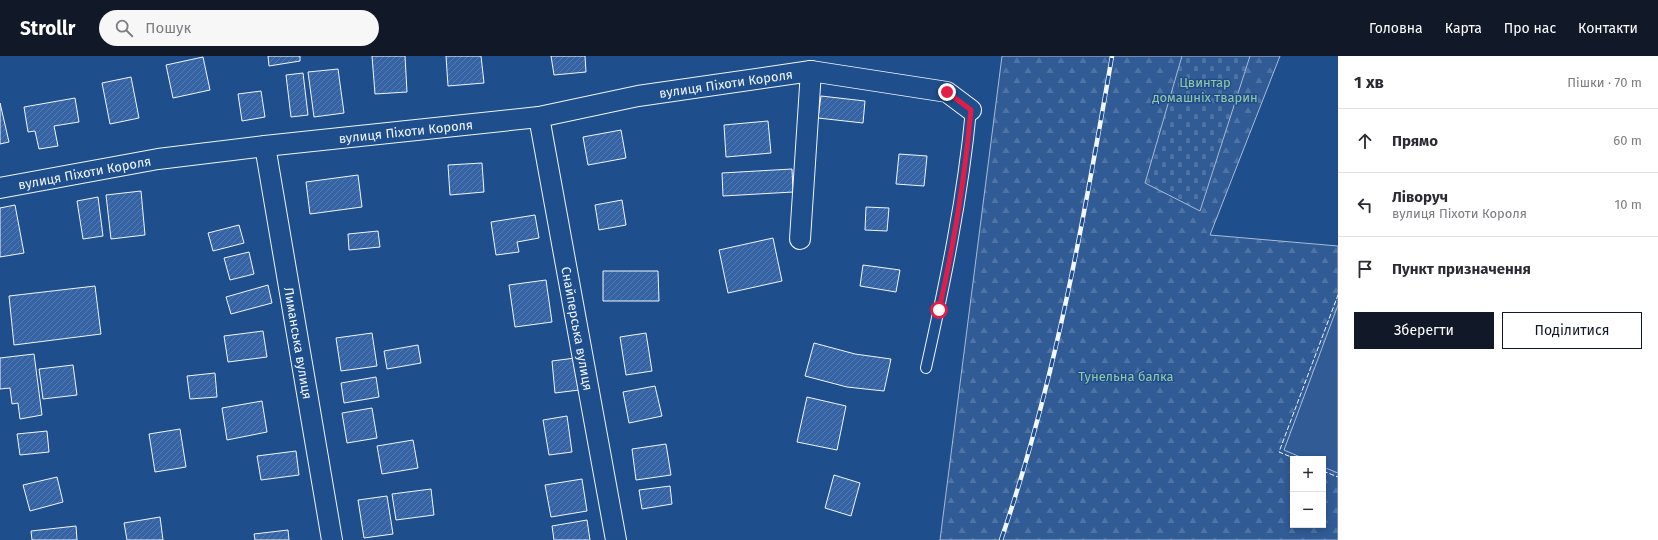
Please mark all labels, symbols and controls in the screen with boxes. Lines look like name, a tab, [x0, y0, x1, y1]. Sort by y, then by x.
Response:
search box	[99, 10, 379, 46]
text: Strollr	[20, 17, 75, 40]
icon: search	[113, 17, 135, 39]
text: Пошук	[145, 19, 191, 37]
text: Головна	[1369, 20, 1423, 37]
text: Карта	[1445, 20, 1482, 37]
text: Про нас	[1504, 20, 1556, 37]
text: Контакти	[1578, 20, 1638, 37]
street label: вулиця Піхоти Короля	[658, 66, 794, 100]
text: 1 хв	[1354, 72, 1384, 93]
park label: Цвинтар домашніх тварин	[1152, 75, 1258, 105]
text: Пішки · 70 m	[1567, 75, 1642, 90]
route end	[938, 83, 956, 101]
street label: вулиця Піхоти Короля	[338, 117, 474, 146]
icon: ahead	[1354, 130, 1376, 152]
text: Прямо	[1392, 132, 1438, 150]
text: 60 m	[1613, 133, 1642, 148]
street label: вулиця Піхоти Короля	[17, 153, 152, 192]
text: Ліворуч	[1392, 188, 1448, 206]
icon: left	[1354, 194, 1376, 216]
text: 10 m	[1615, 197, 1642, 212]
text: вулиця Піхоти Короля	[1392, 206, 1527, 221]
icon: arrive	[1354, 258, 1376, 280]
text: Пункт призначення	[1392, 260, 1531, 278]
street label: Снайперська вулиця	[559, 265, 596, 392]
street label: Лиманська вулиця	[282, 286, 315, 400]
route start	[930, 301, 948, 319]
button: Зберегти	[1354, 312, 1494, 349]
button: Поділитися	[1502, 312, 1642, 349]
park label: Тунельна балка	[1078, 369, 1174, 384]
map controls	[1290, 456, 1326, 528]
button: +	[1290, 456, 1326, 492]
button: −	[1290, 492, 1326, 528]

